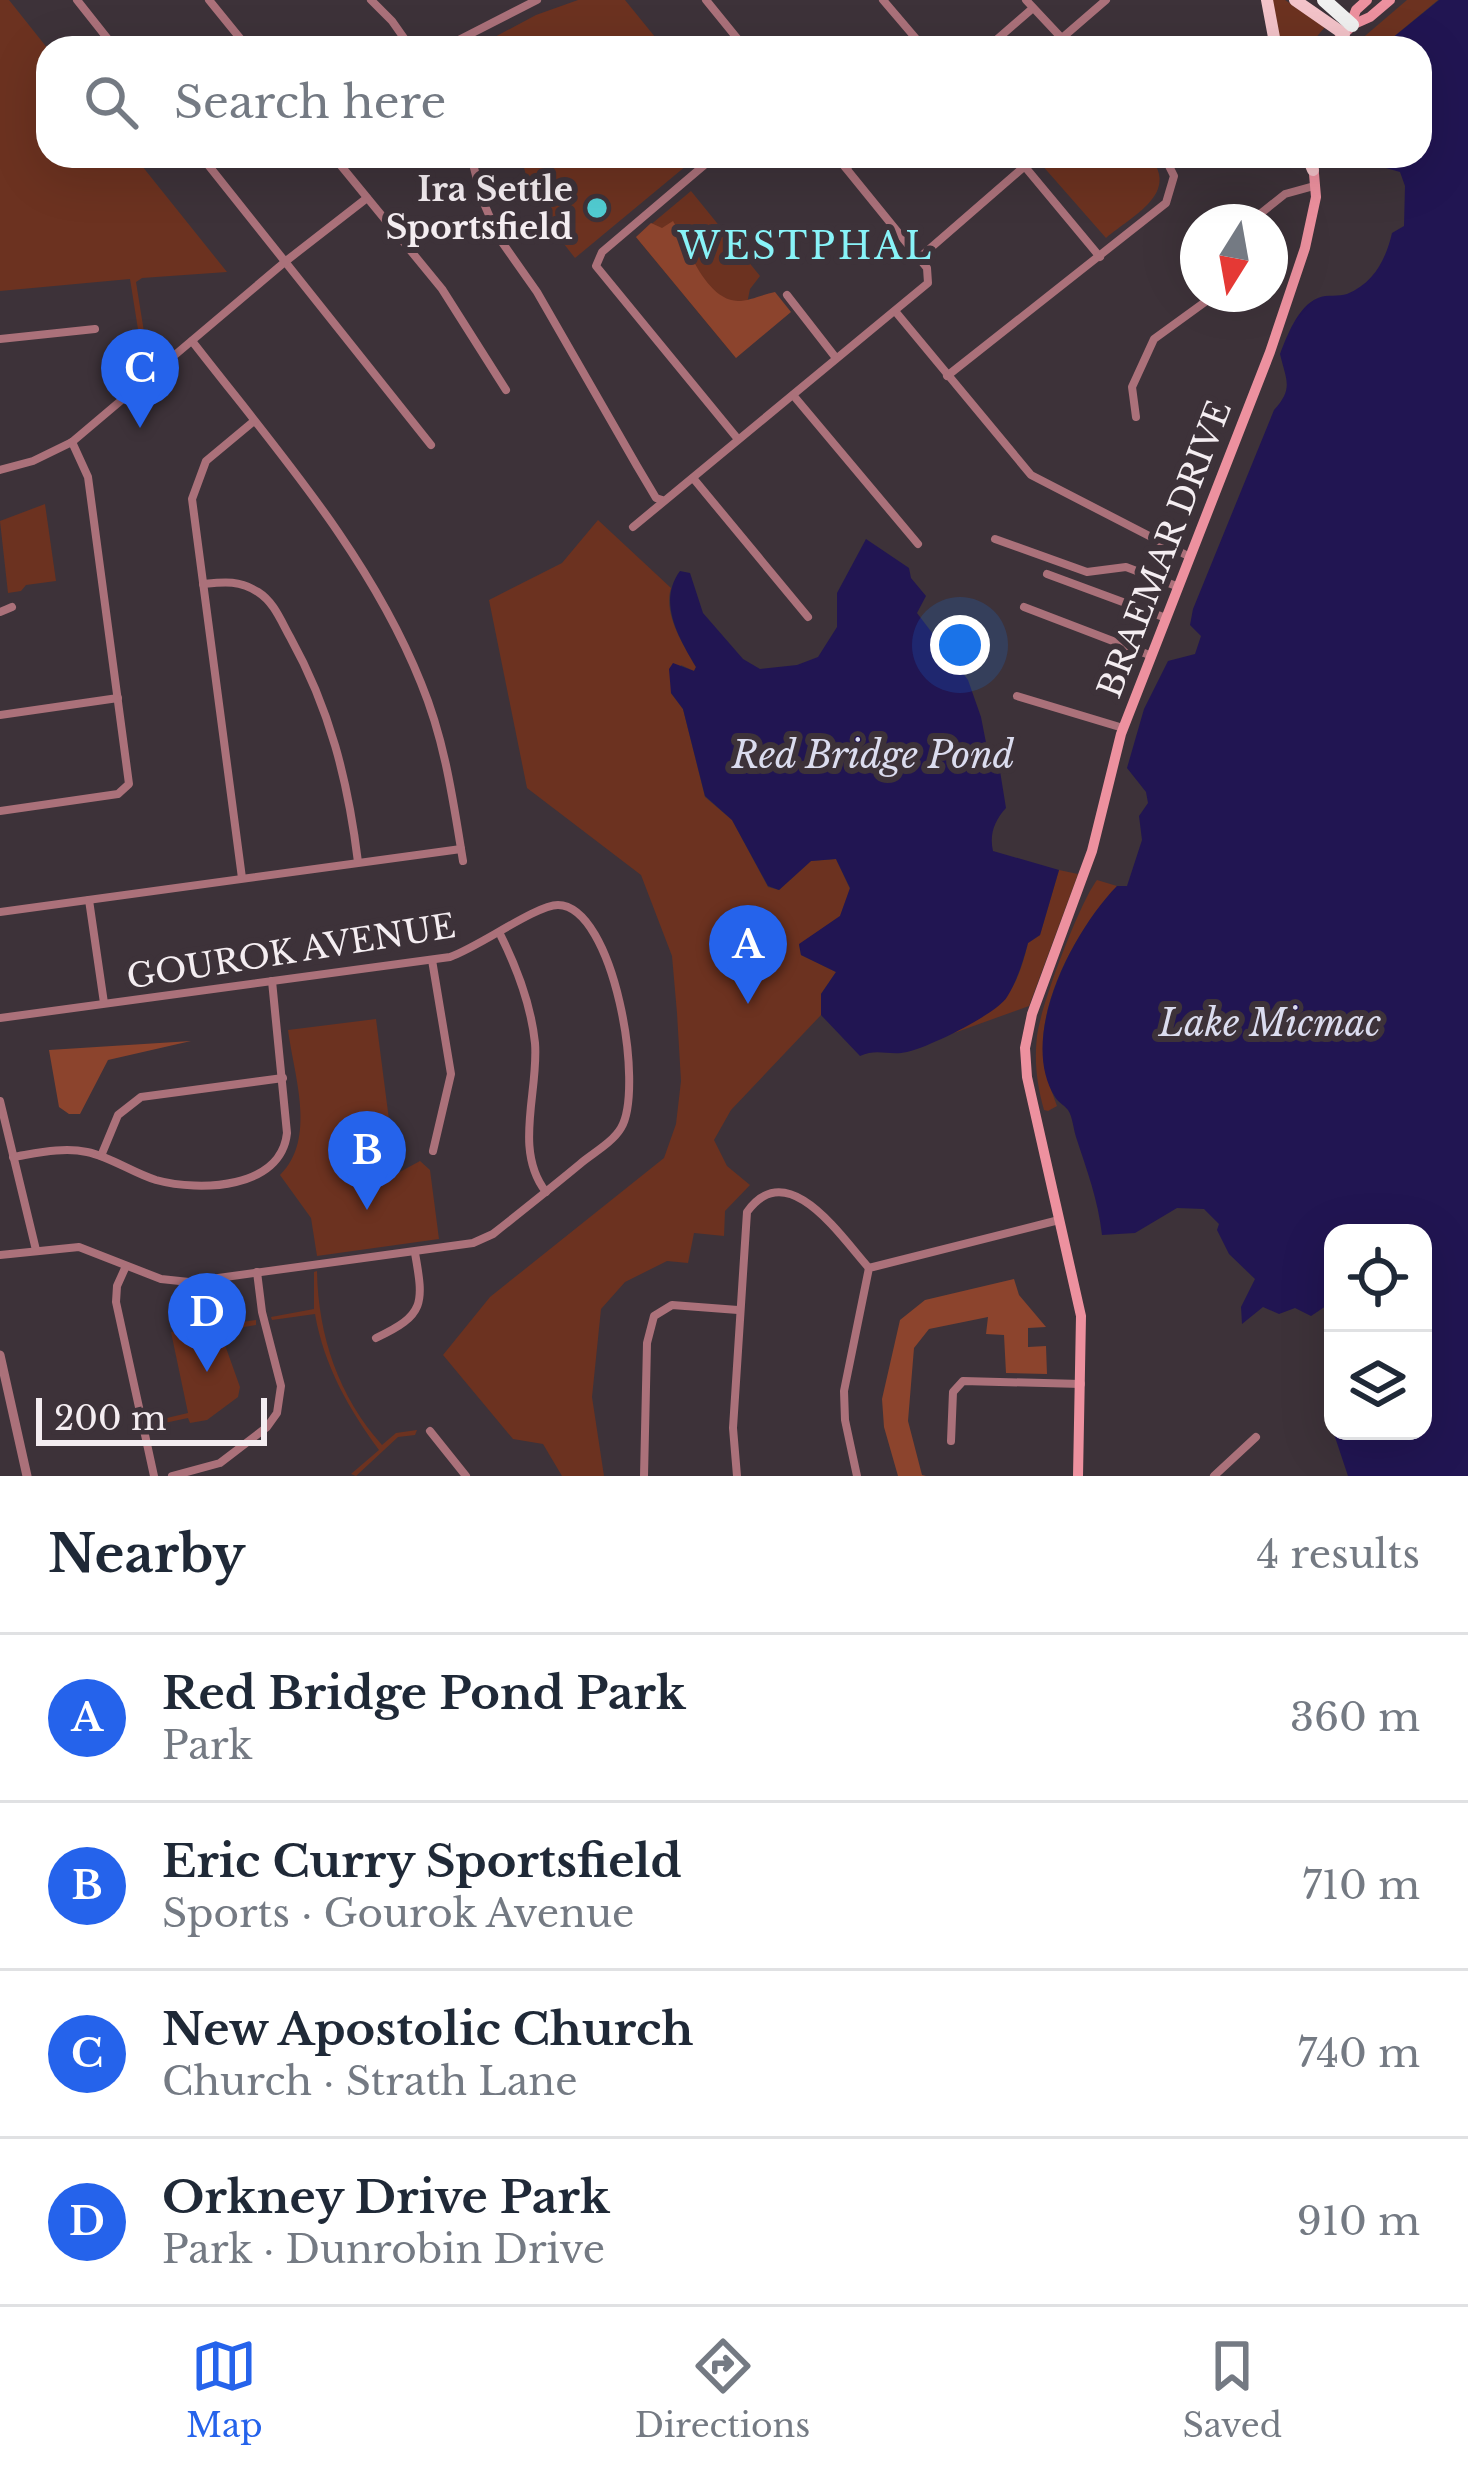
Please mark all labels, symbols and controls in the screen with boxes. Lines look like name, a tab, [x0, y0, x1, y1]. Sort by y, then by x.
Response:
search box	[36, 36, 1432, 168]
icon: search	[78, 69, 144, 135]
text: Search here	[174, 74, 446, 130]
place label: Ira Settle Sportsfield	[385, 169, 573, 248]
marker: Ira Settle Sportsfield	[584, 195, 610, 221]
north arrow	[1180, 204, 1288, 312]
district label: WESTPHAL	[677, 224, 934, 269]
pin: C	[101, 329, 179, 428]
street label: BRAEMAR DRIVE	[1089, 395, 1240, 703]
your location	[930, 615, 990, 675]
water label: Red Bridge Pond	[731, 733, 1015, 778]
street label: GOUROK AVENUE	[124, 905, 458, 998]
pin: A	[709, 905, 787, 1004]
water label: Lake Micmac	[1158, 1001, 1381, 1046]
pin: B	[328, 1111, 406, 1210]
map controls	[1324, 1224, 1432, 1440]
button: locate	[1324, 1224, 1432, 1332]
pin: D	[168, 1273, 246, 1372]
button: layers	[1324, 1332, 1432, 1440]
scale bar	[36, 1392, 267, 1445]
text: 200 m	[54, 1398, 166, 1439]
text: Nearby	[48, 1523, 245, 1586]
text: 4 results	[1257, 1530, 1420, 1579]
text: Red Bridge Pond Park	[162, 1665, 686, 1721]
text: A	[71, 1693, 103, 1742]
text: 360 m	[1290, 1693, 1420, 1742]
text: Park	[162, 1721, 253, 1770]
text: Eric Curry Sportsfield	[162, 1833, 682, 1889]
text: B	[71, 1861, 103, 1910]
text: 710 m	[1302, 1861, 1420, 1910]
text: Sports · Gourok Avenue	[162, 1889, 634, 1938]
text: New Apostolic Church	[162, 2001, 693, 2057]
text: C	[71, 2029, 103, 2078]
text: 740 m	[1297, 2029, 1420, 2078]
text: Church · Strath Lane	[162, 2057, 578, 2106]
text: Orkney Drive Park	[162, 2169, 610, 2225]
text: D	[69, 2197, 105, 2246]
text: 910 m	[1297, 2197, 1420, 2246]
text: Park · Dunrobin Drive	[162, 2225, 605, 2274]
tab: Map	[186, 2333, 263, 2446]
tab: Directions	[635, 2333, 810, 2446]
tab: Saved	[1182, 2333, 1282, 2446]

